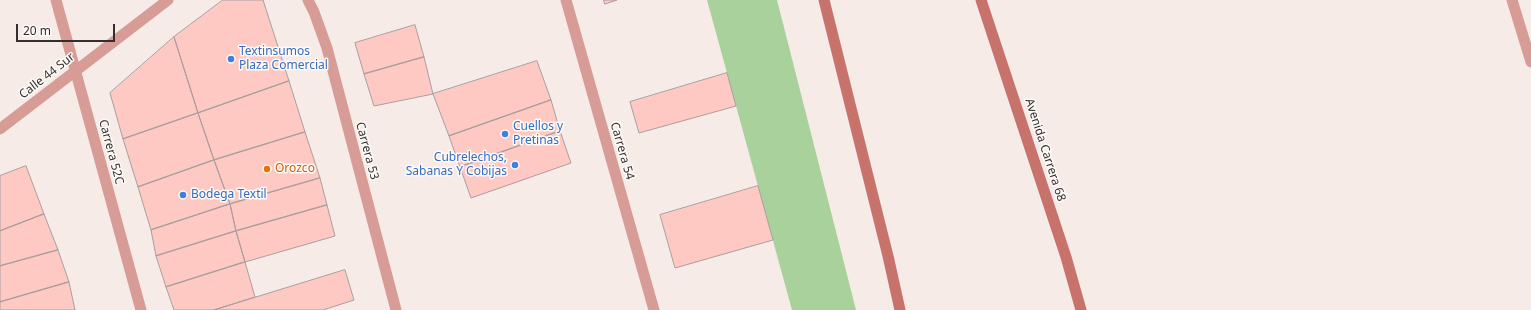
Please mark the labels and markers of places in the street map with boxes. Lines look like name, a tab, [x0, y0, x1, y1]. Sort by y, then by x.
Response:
place label: Textinsumos Plaza Comercial	[239, 45, 328, 73]
marker: Textinsumos Plaza Comercial	[226, 54, 236, 64]
place label: Cuellos y Pretinas	[513, 120, 563, 148]
marker: Cuellos y Pretinas	[500, 129, 510, 139]
place label: Cubrelechos, Sabanas Y Cobijas	[406, 151, 507, 179]
marker: Cubrelechos, Sabanas Y Cobijas	[510, 160, 520, 170]
place label: Orozco	[275, 162, 315, 176]
marker: Orozco	[262, 164, 272, 174]
place label: Bodega Textil	[191, 188, 267, 202]
marker: Bodega Textil	[178, 190, 188, 200]

